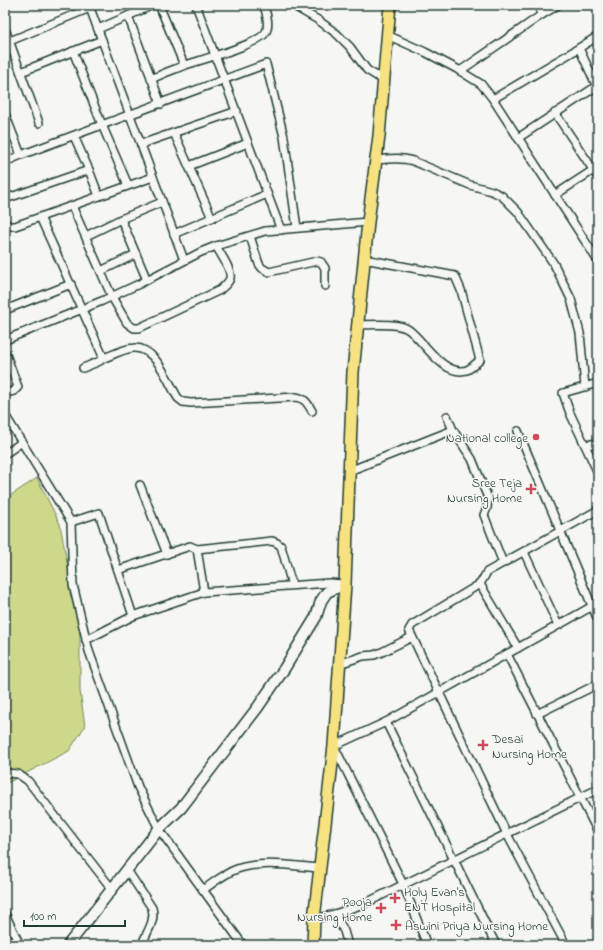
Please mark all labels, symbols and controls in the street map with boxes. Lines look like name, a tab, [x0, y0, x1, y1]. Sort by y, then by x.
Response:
place label: National college	[446, 429, 528, 449]
marker: National college	[531, 432, 541, 442]
place label: Sree Teja Nursing Home	[447, 474, 522, 509]
marker: Sree Teja Nursing Home	[525, 483, 537, 495]
place label: Desai Nursing Home	[491, 730, 567, 765]
marker: Desai Nursing Home	[477, 739, 489, 751]
place label: Holy Evan's ENT Hospital	[404, 883, 475, 917]
marker: Holy Evan's ENT Hospital	[389, 892, 401, 904]
place label: Pooja Nursing Home	[297, 893, 372, 928]
scale bar	[24, 902, 125, 928]
marker: Pooja Nursing Home	[375, 902, 387, 914]
text: 100 m	[30, 908, 57, 926]
place label: Aswini Priya Nursing Home	[405, 917, 548, 937]
marker: Aswini Priya Nursing Home	[390, 919, 402, 931]

